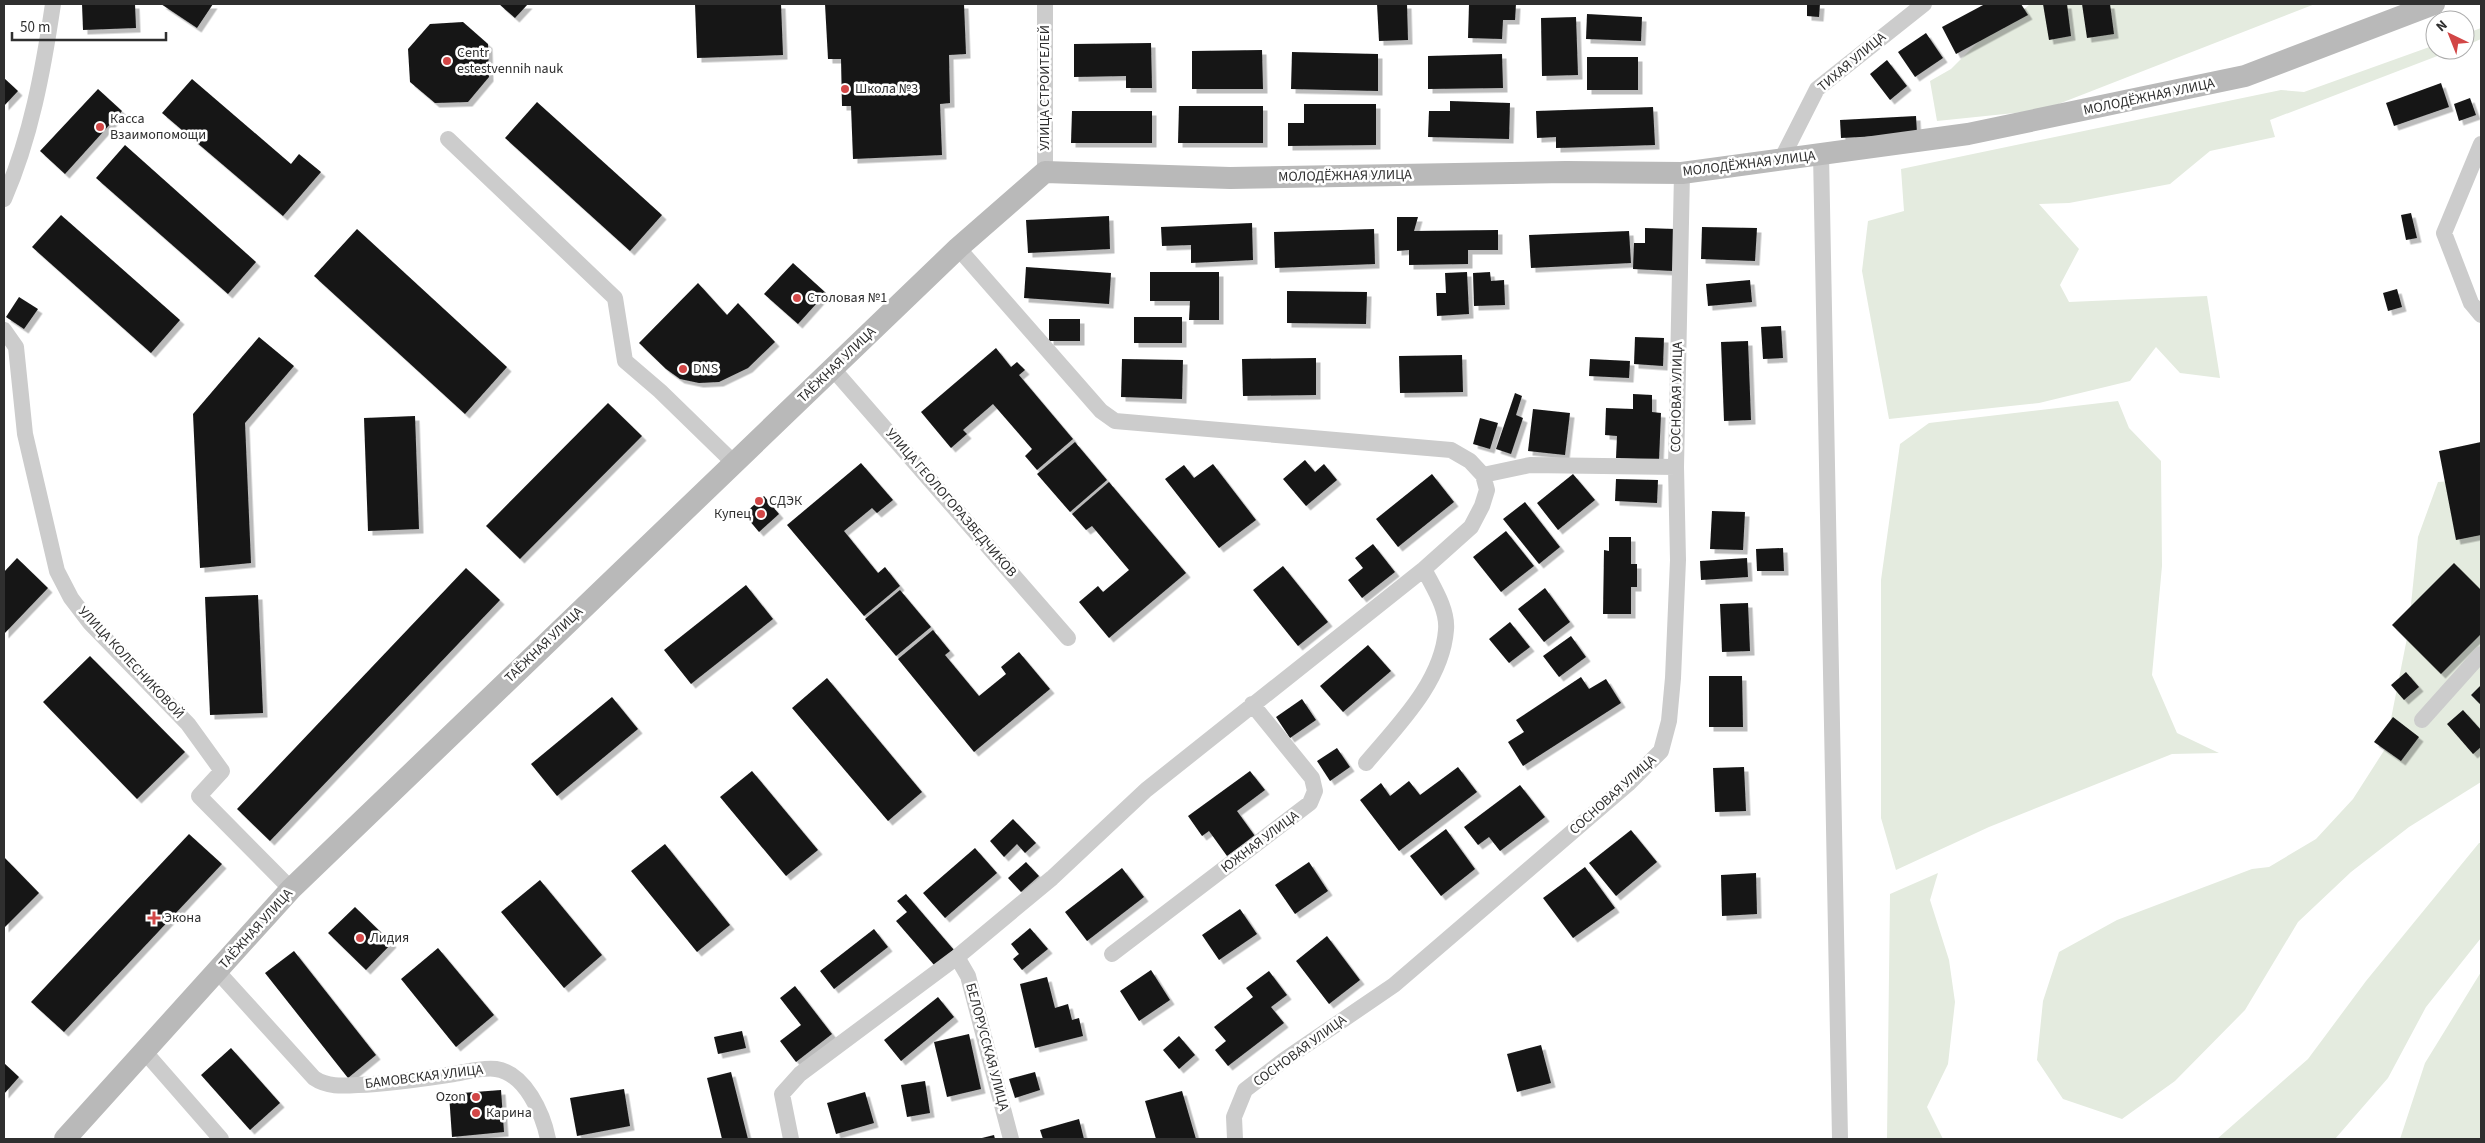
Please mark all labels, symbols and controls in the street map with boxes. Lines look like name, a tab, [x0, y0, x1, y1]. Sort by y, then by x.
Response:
scale bar	[12, 10, 166, 42]
north arrow	[2425, 10, 2475, 60]
text: N	[2432, 16, 2452, 37]
text: 50 m	[20, 17, 50, 38]
street label: УЛИЦА СТРОИТЕЛЕЙ	[1035, 25, 1055, 151]
street label: ТИХАЯ УЛИЦА	[1814, 27, 1891, 96]
place label: Centr estestvennih nauk	[457, 43, 563, 79]
marker: Centr estestvennih nauk	[441, 55, 453, 67]
street label: МОЛОДЁЖНАЯ УЛИЦА	[2082, 73, 2217, 121]
place label: Школа №3	[855, 79, 918, 99]
marker: Школа №3	[839, 83, 851, 95]
place label: Касса Взаимопомощи	[110, 109, 206, 145]
marker: Касса Взаимопомощи	[94, 121, 106, 133]
street label: МОЛОДЁЖНАЯ УЛИЦА	[1682, 146, 1817, 182]
street label: МОЛОДЁЖНАЯ УЛИЦА	[1278, 165, 1412, 187]
place label: Столовая №1	[807, 288, 887, 308]
marker: Столовая №1	[791, 292, 803, 304]
street label: ТАЁЖНАЯ УЛИЦА	[793, 322, 881, 408]
street label: СОСНОВАЯ УЛИЦА	[1666, 341, 1688, 453]
place label: DNS	[693, 359, 718, 379]
marker: DNS	[677, 363, 689, 375]
street label: УЛИЦА ГЕОЛОГОРАЗВЕДЧИКОВ	[881, 424, 1021, 582]
place label: СДЭК	[769, 491, 803, 511]
marker: СДЭК	[753, 495, 765, 507]
place label: Купец	[714, 504, 751, 524]
marker: Купец	[755, 508, 767, 520]
street label: УЛИЦА КОЛЕСНИКОВОЙ	[73, 602, 189, 724]
street label: ТАЁЖНАЯ УЛИЦА	[500, 602, 588, 688]
street label: СОСНОВАЯ УЛИЦА	[1565, 750, 1661, 840]
street label: ЮЖНАЯ УЛИЦА	[1217, 806, 1303, 878]
street label: ТАЁЖНАЯ УЛИЦА	[214, 884, 298, 974]
place label: Экона	[164, 908, 201, 928]
marker: Экона	[148, 912, 160, 924]
place label: Лидия	[370, 928, 409, 948]
marker: Лидия	[354, 932, 366, 944]
street label: БЕЛОРУССКАЯ УЛИЦА	[960, 981, 1014, 1114]
street label: СОСНОВАЯ УЛИЦА	[1249, 1010, 1351, 1092]
street label: БАМОВСКАЯ УЛИЦА	[364, 1060, 485, 1094]
place label: Ozon	[436, 1087, 466, 1107]
marker: Ozon	[470, 1091, 482, 1103]
place label: Карина	[486, 1103, 532, 1123]
marker: Карина	[470, 1107, 482, 1119]

